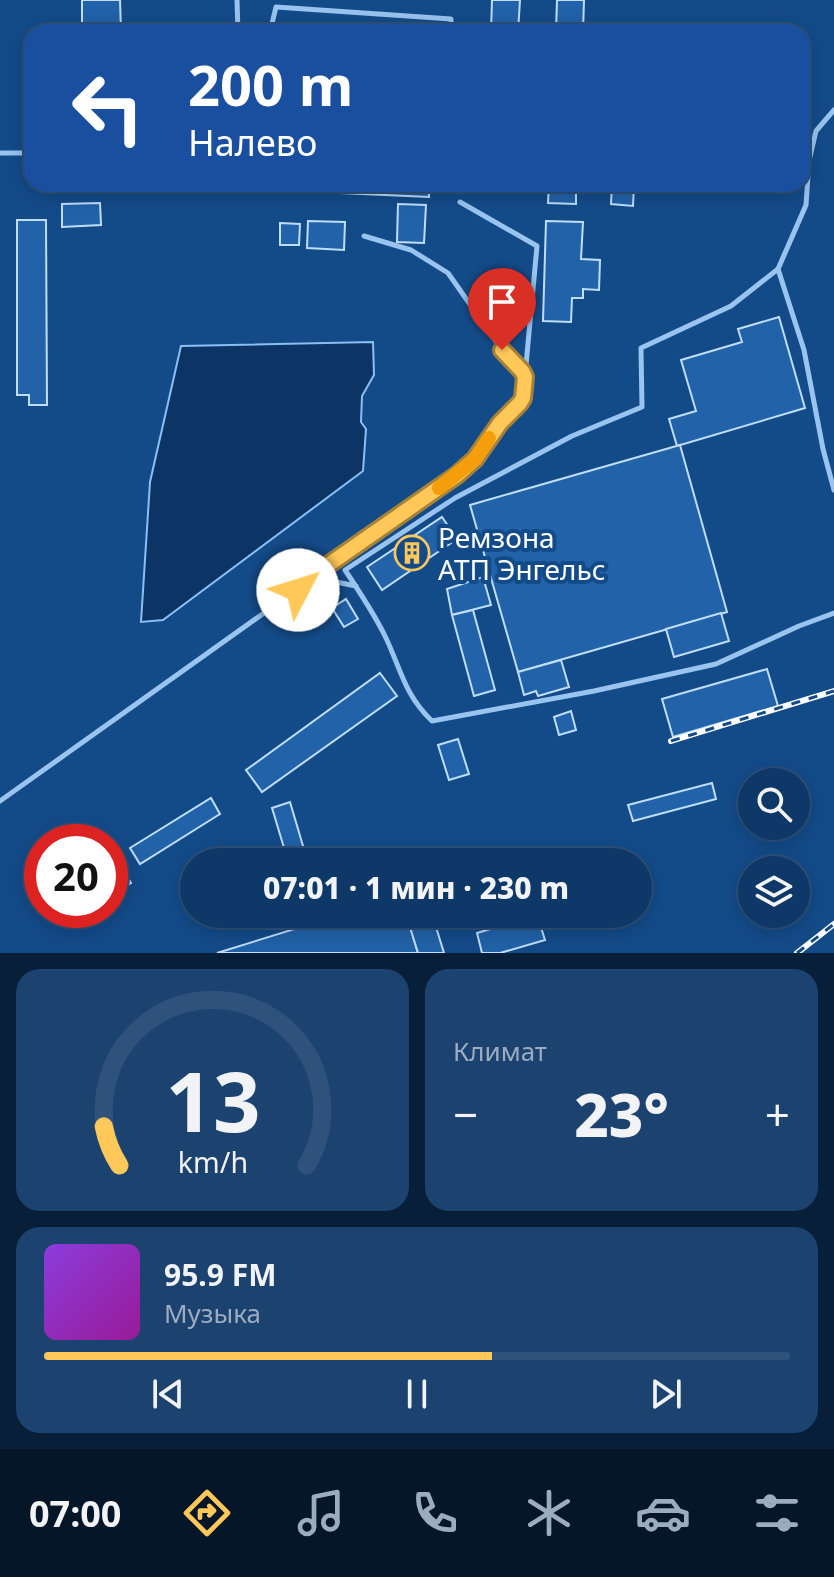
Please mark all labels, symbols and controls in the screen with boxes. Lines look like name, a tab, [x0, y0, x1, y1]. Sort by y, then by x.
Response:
text: 200 m	[188, 46, 353, 122]
icon: left	[56, 56, 160, 160]
text: Налево	[188, 118, 317, 167]
pin	[468, 268, 536, 350]
icon: arrive	[480, 280, 524, 324]
place label: Ремзона АТП Энгельс	[438, 518, 606, 588]
building icon: Ремзона АТП Энгельс	[393, 534, 431, 572]
position arrow	[256, 548, 340, 632]
map controls	[738, 768, 810, 928]
button: search	[738, 768, 810, 840]
speed limit sign: 20	[24, 824, 128, 928]
button: layers	[738, 856, 810, 928]
text: 07:01 · 1 мин · 230 m	[263, 867, 569, 908]
text: Климат	[453, 1033, 547, 1069]
text: 13	[165, 1043, 260, 1156]
text: 23°	[574, 1073, 669, 1155]
text: −	[453, 1084, 478, 1144]
text: +	[765, 1084, 790, 1144]
text: km/h	[177, 1142, 248, 1181]
text: 95.9 FM	[164, 1254, 276, 1295]
text: Музыка	[164, 1295, 261, 1331]
icon: previous	[146, 1372, 190, 1416]
icon: pause	[395, 1372, 439, 1416]
icon: next	[644, 1372, 688, 1416]
icon: directions	[179, 1485, 235, 1541]
icon: music	[293, 1485, 349, 1541]
icon: phone	[407, 1485, 463, 1541]
icon: climate	[521, 1485, 577, 1541]
icon: car	[635, 1485, 691, 1541]
icon: filters	[749, 1485, 805, 1541]
text: 07:00	[29, 1489, 121, 1538]

